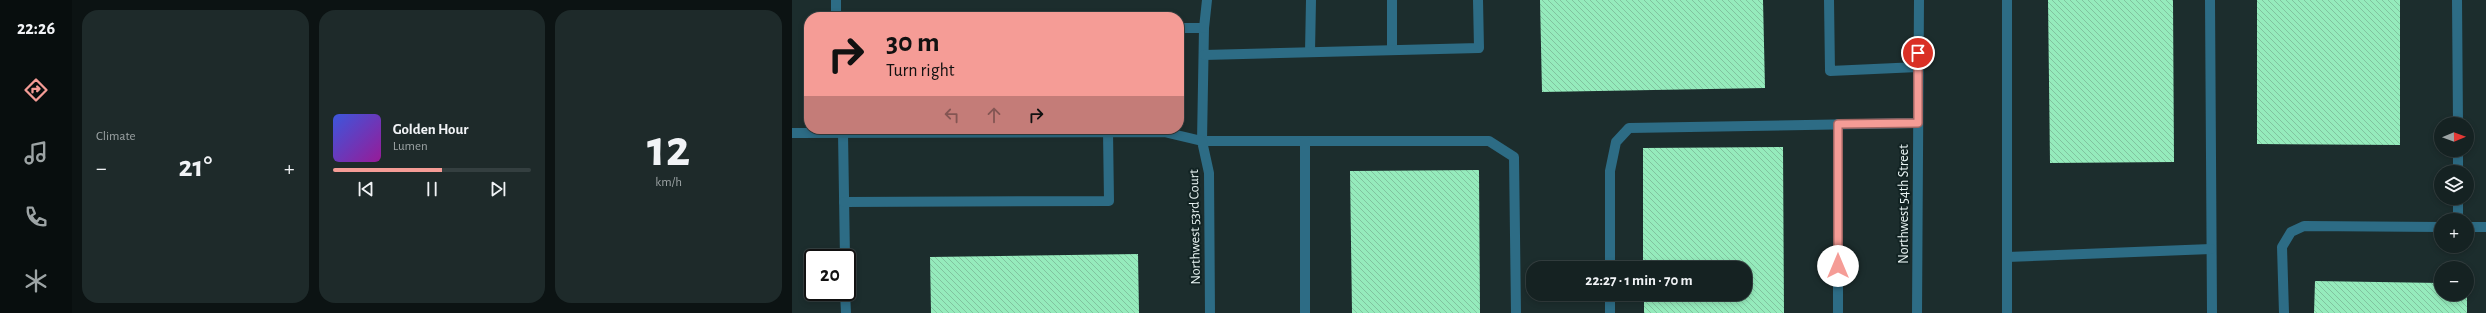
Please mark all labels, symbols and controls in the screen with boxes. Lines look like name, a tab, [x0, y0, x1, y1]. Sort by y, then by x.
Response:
text: 22:26	[17, 20, 55, 38]
icon: right	[820, 28, 872, 80]
text: 30 m	[886, 29, 939, 57]
pin	[1901, 36, 1935, 70]
icon: arrive	[1907, 42, 1929, 64]
text: Turn right	[886, 62, 955, 80]
icon: directions	[22, 76, 50, 104]
icon: left	[941, 104, 963, 126]
icon: ahead	[983, 104, 1005, 126]
icon: right	[1025, 104, 1047, 126]
north arrow	[2434, 117, 2474, 157]
map controls	[2434, 117, 2474, 301]
text: Golden Hour	[393, 122, 468, 137]
text: 12	[647, 123, 690, 175]
text: Climate	[96, 130, 135, 143]
icon: music	[22, 139, 50, 167]
text: Lumen	[393, 140, 428, 153]
street label: Northwest 54th Street	[1897, 144, 1911, 264]
text: 21°	[178, 152, 212, 182]
text: −	[96, 157, 107, 179]
text: +	[284, 157, 295, 179]
button: layers	[2434, 165, 2474, 205]
street label: Northwest 53rd Court	[1187, 169, 1203, 285]
text: km/h	[655, 176, 682, 189]
icon: previous	[355, 178, 377, 200]
icon: pause	[421, 178, 443, 200]
icon: next	[487, 178, 509, 200]
icon: phone	[22, 203, 50, 231]
button: +	[2434, 213, 2474, 253]
position arrow	[1817, 245, 1859, 287]
speed limit sign: 20	[804, 249, 856, 301]
button: −	[2434, 261, 2474, 301]
icon: climate	[22, 267, 50, 295]
text: 22:27 · 1 min · 70 m	[1585, 273, 1693, 288]

